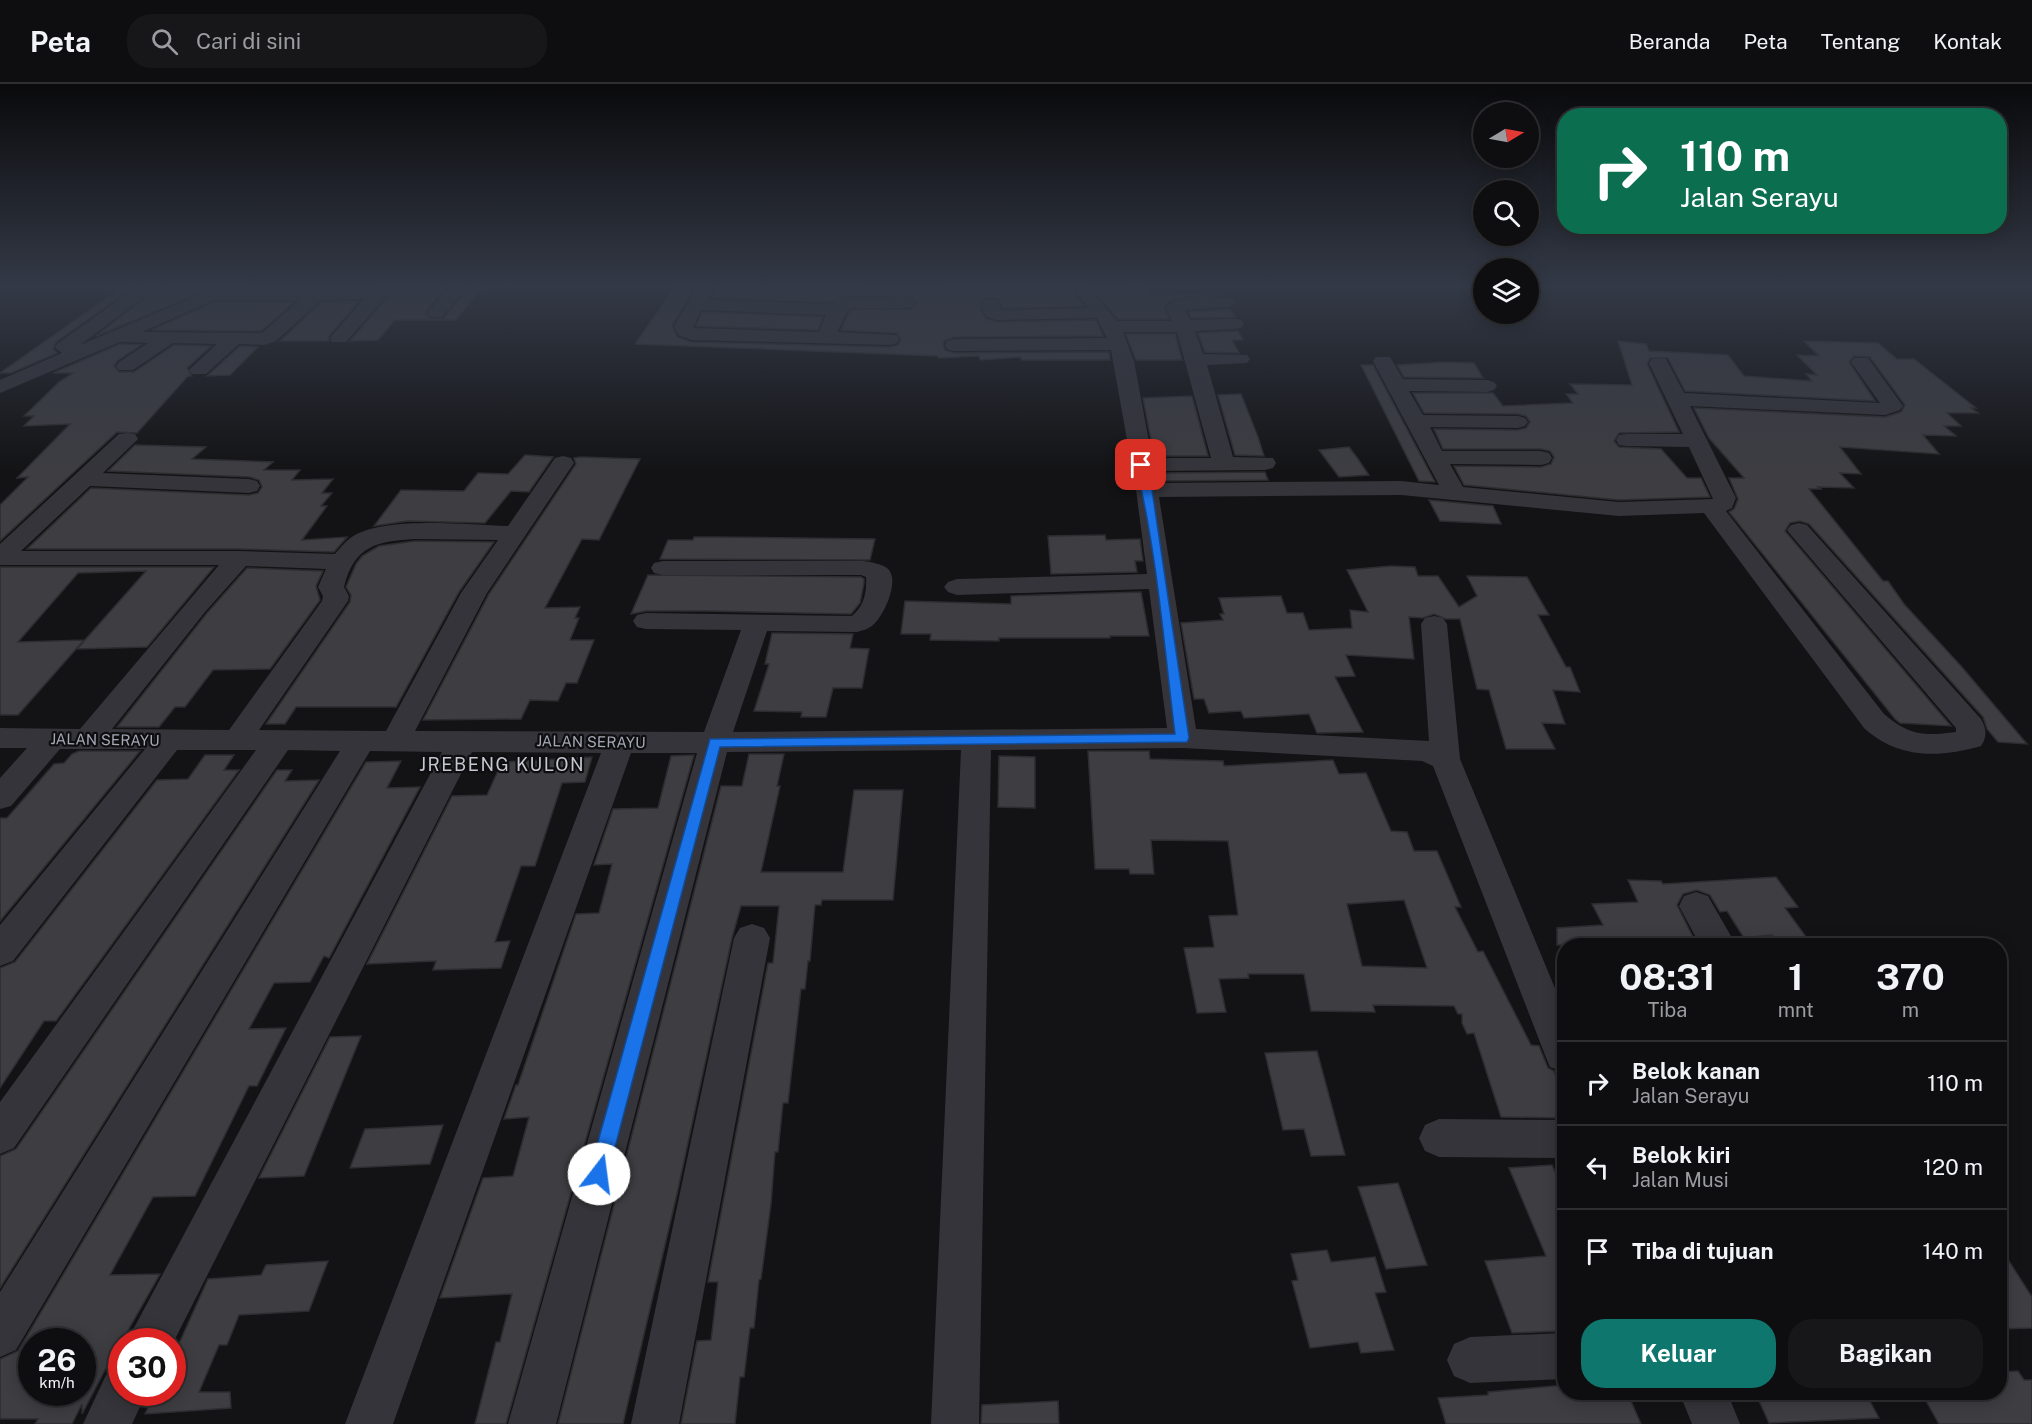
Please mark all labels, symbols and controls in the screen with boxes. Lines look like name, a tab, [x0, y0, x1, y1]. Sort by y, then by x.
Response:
search box	[127, 14, 547, 68]
text: Peta	[30, 25, 91, 58]
icon: search	[148, 25, 181, 58]
text: Cari di sini	[196, 28, 301, 54]
text: Beranda	[1629, 29, 1710, 54]
text: Peta	[1743, 29, 1788, 54]
text: Tentang	[1821, 29, 1900, 54]
text: Kontak	[1933, 29, 2002, 54]
north arrow	[1473, 102, 1539, 168]
map controls	[1473, 102, 1539, 324]
text: 110 m	[1680, 131, 1790, 180]
icon: right	[1581, 132, 1659, 210]
button: search	[1473, 180, 1539, 246]
text: Jalan Serayu	[1680, 181, 1839, 213]
button: layers	[1473, 258, 1539, 324]
pin	[1115, 439, 1166, 490]
icon: arrive	[1124, 448, 1157, 481]
street label: JALAN SERAYU	[50, 730, 160, 749]
street label: JALAN SERAYU	[536, 732, 646, 751]
district label: JREBENG KULON	[419, 754, 585, 775]
text: 08:31	[1619, 956, 1715, 998]
text: 1	[1788, 956, 1803, 998]
text: 370	[1876, 956, 1945, 998]
text: Tiba	[1647, 998, 1687, 1022]
text: mnt	[1778, 998, 1814, 1022]
text: m	[1902, 998, 1919, 1022]
text: Belok kanan	[1632, 1058, 1760, 1084]
icon: right	[1581, 1067, 1614, 1100]
text: 110 m	[1927, 1070, 1983, 1096]
text: Jalan Serayu	[1632, 1084, 1749, 1108]
position arrow	[567, 1142, 631, 1206]
text: Belok kiri	[1632, 1142, 1730, 1168]
icon: left	[1581, 1151, 1614, 1184]
text: 120 m	[1923, 1154, 1983, 1180]
text: Jalan Musi	[1632, 1168, 1729, 1192]
icon: arrive	[1581, 1235, 1614, 1268]
text: Tiba di tujuan	[1632, 1238, 1773, 1264]
text: 140 m	[1922, 1238, 1983, 1264]
button: Keluar	[1581, 1319, 1776, 1388]
button: Bagikan	[1788, 1319, 1983, 1388]
speed limit sign: 30	[108, 1328, 186, 1406]
text: 26	[38, 1342, 76, 1378]
text: km/h	[39, 1374, 75, 1391]

